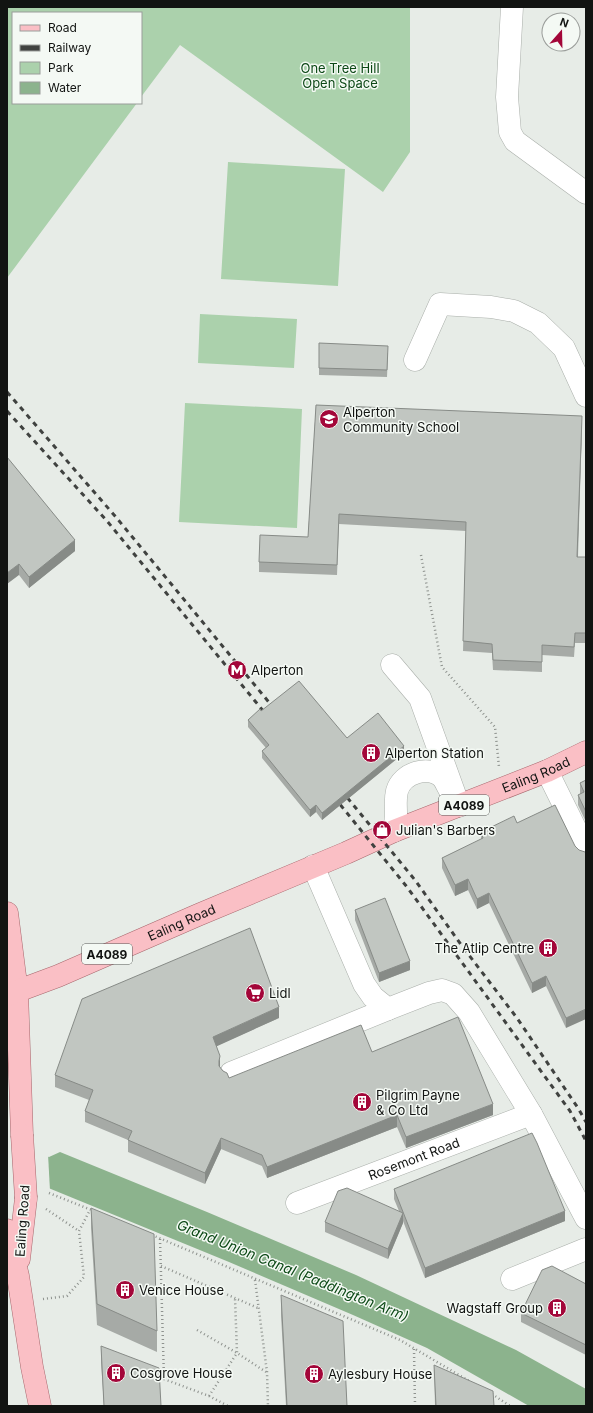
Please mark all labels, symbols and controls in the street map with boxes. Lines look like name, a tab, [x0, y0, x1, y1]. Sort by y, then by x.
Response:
legend	[12, 12, 142, 104]
north arrow	[541, 12, 581, 52]
text: N	[558, 15, 571, 31]
text: Road	[48, 20, 77, 35]
text: Railway	[48, 40, 92, 55]
text: Park	[48, 60, 74, 75]
park label: One Tree Hill Open Space	[300, 60, 380, 91]
text: Water	[48, 80, 82, 95]
place label: Alperton Community School	[343, 404, 459, 435]
school or university icon: Alperton Community School	[318, 408, 340, 430]
metro station icon: Alperton	[226, 659, 248, 681]
place label: Alperton	[251, 662, 303, 678]
building icon: Alperton Station	[360, 742, 382, 764]
place label: Alperton Station	[385, 745, 484, 761]
street label: Ealing Road	[500, 753, 572, 796]
road number: A4089	[439, 795, 489, 815]
shop icon: Julian's Barbers	[371, 819, 393, 841]
place label: Julian's Barbers	[396, 822, 495, 838]
street label: Ealing Road	[145, 901, 218, 944]
building icon: The Atlip Centre	[537, 937, 559, 959]
place label: The Atlip Centre	[435, 940, 534, 956]
road number: A4089	[82, 944, 132, 964]
supermarket icon: Lidl	[244, 982, 266, 1004]
place label: Lidl	[269, 985, 291, 1001]
place label: Pilgrim Payne & Co Ltd	[376, 1087, 460, 1118]
building icon: Pilgrim Payne & Co Ltd	[351, 1091, 373, 1113]
street label: Rosemont Road	[366, 1134, 462, 1183]
street label: Ealing Road	[12, 1184, 32, 1258]
water label: Grand Union Canal (Paddington Arm)	[175, 1216, 411, 1324]
building icon: Venice House	[114, 1279, 136, 1301]
place label: Venice House	[139, 1282, 224, 1298]
building icon: Wagstaff Group	[546, 1297, 568, 1319]
place label: Wagstaff Group	[447, 1300, 543, 1316]
building icon: Cosgrove House	[105, 1362, 127, 1384]
building icon: Aylesbury House	[303, 1363, 325, 1385]
place label: Cosgrove House	[130, 1365, 232, 1381]
place label: Aylesbury House	[328, 1366, 432, 1382]

